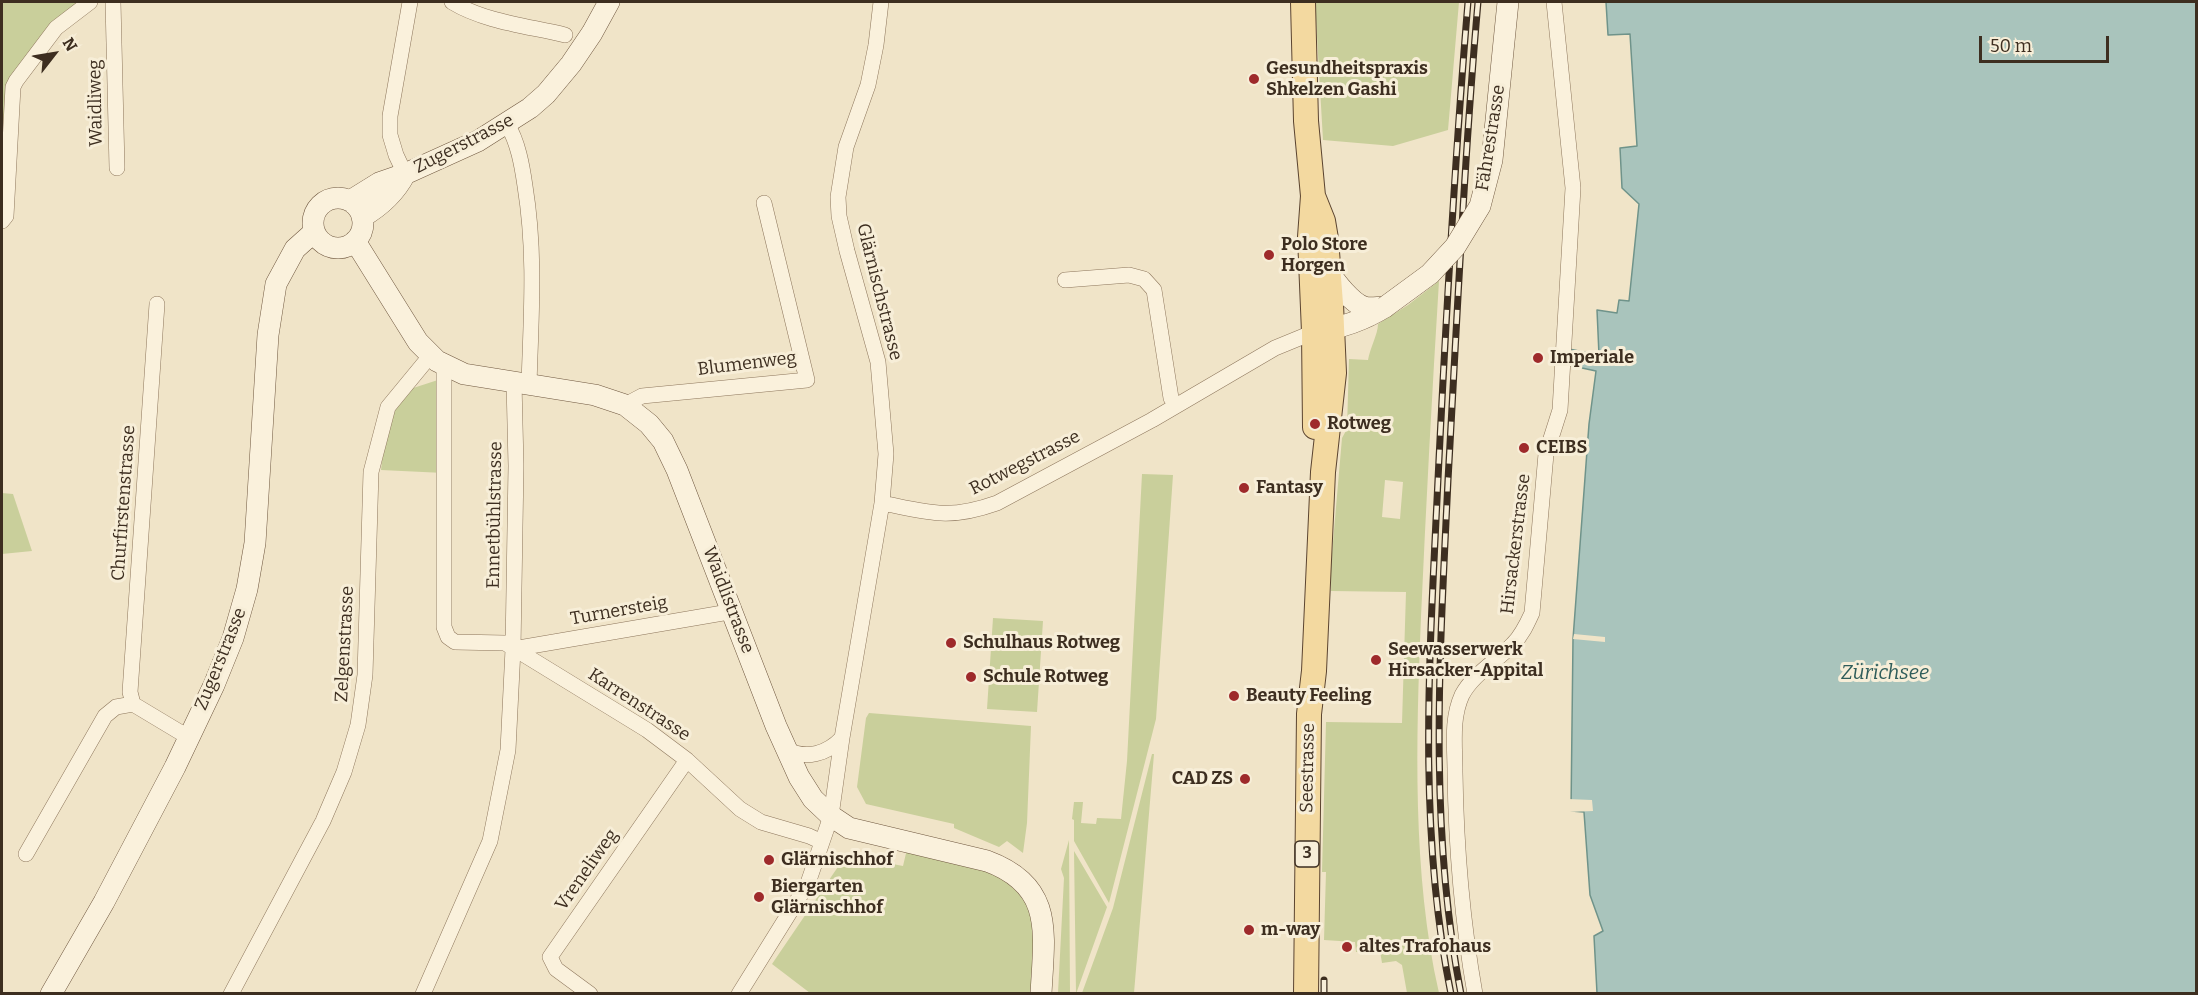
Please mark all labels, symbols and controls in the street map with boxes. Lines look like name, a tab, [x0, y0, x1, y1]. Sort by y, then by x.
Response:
north arrow	[24, 24, 84, 84]
scale bar	[1982, 24, 2112, 62]
text: N	[59, 34, 81, 55]
text: 50 m	[1990, 35, 2032, 57]
place label: Gesundheitspraxis Shkelzen Gashi	[1266, 58, 1428, 100]
street label: Waidliweg	[84, 59, 108, 147]
marker: Gesundheitspraxis Shkelzen Gashi	[1247, 72, 1261, 86]
street label: Fährestrasse	[1472, 83, 1510, 193]
street label: Zugerstrasse	[411, 110, 517, 178]
street label: Glärnischstrasse	[852, 221, 906, 363]
place label: Polo Store Horgen	[1281, 234, 1367, 276]
marker: Polo Store Horgen	[1262, 248, 1276, 262]
street label: Blumenweg	[696, 347, 798, 381]
place label: Imperiale	[1550, 347, 1634, 369]
marker: Imperiale	[1531, 351, 1545, 365]
place label: Rotweg	[1327, 413, 1391, 435]
marker: Rotweg	[1308, 417, 1322, 431]
street label: Churfirstenstrasse	[108, 424, 140, 582]
street label: Rotwegstrasse	[966, 426, 1084, 500]
place label: CEIBS	[1536, 437, 1587, 459]
street label: Ennetbühlstrasse	[483, 441, 507, 589]
marker: CEIBS	[1517, 441, 1531, 455]
street label: Hirsackerstrasse	[1497, 473, 1535, 615]
place label: Fantasy	[1256, 477, 1323, 499]
marker: Fantasy	[1237, 481, 1251, 495]
street label: Waidlistrasse	[698, 543, 758, 657]
street label: Zelgenstrasse	[331, 585, 359, 703]
street label: Turnersteig	[569, 592, 669, 630]
street label: Zugerstrasse	[191, 605, 251, 713]
place label: Schulhaus Rotweg	[963, 632, 1120, 654]
marker: Schulhaus Rotweg	[944, 636, 958, 650]
place label: Seewasserwerk Hirsacker-Appital	[1388, 639, 1543, 682]
marker: Seewasserwerk Hirsacker-Appital	[1369, 653, 1383, 667]
water label: Zürichsee	[1841, 661, 1929, 685]
street label: Karrenstrasse	[584, 664, 694, 746]
place label: Schule Rotweg	[983, 666, 1108, 688]
marker: Schule Rotweg	[964, 670, 978, 684]
place label: Beauty Feeling	[1246, 685, 1372, 707]
marker: Beauty Feeling	[1227, 689, 1241, 703]
street label: Seestrasse	[1296, 723, 1320, 813]
place label: CAD ZS	[1172, 768, 1233, 790]
marker: CAD ZS	[1238, 772, 1252, 786]
street label: Vreneliweg	[551, 825, 623, 915]
road number: 3	[1295, 841, 1319, 867]
place label: Glärnischhof	[781, 849, 893, 871]
marker: Glärnischhof	[762, 853, 776, 867]
place label: Biergarten Glärnischhof	[771, 876, 883, 918]
marker: Biergarten Glärnischhof	[752, 890, 766, 904]
place label: m-way	[1261, 919, 1320, 941]
marker: m-way	[1242, 923, 1256, 937]
place label: altes Trafohaus	[1359, 936, 1491, 958]
marker: altes Trafohaus	[1340, 940, 1354, 954]

